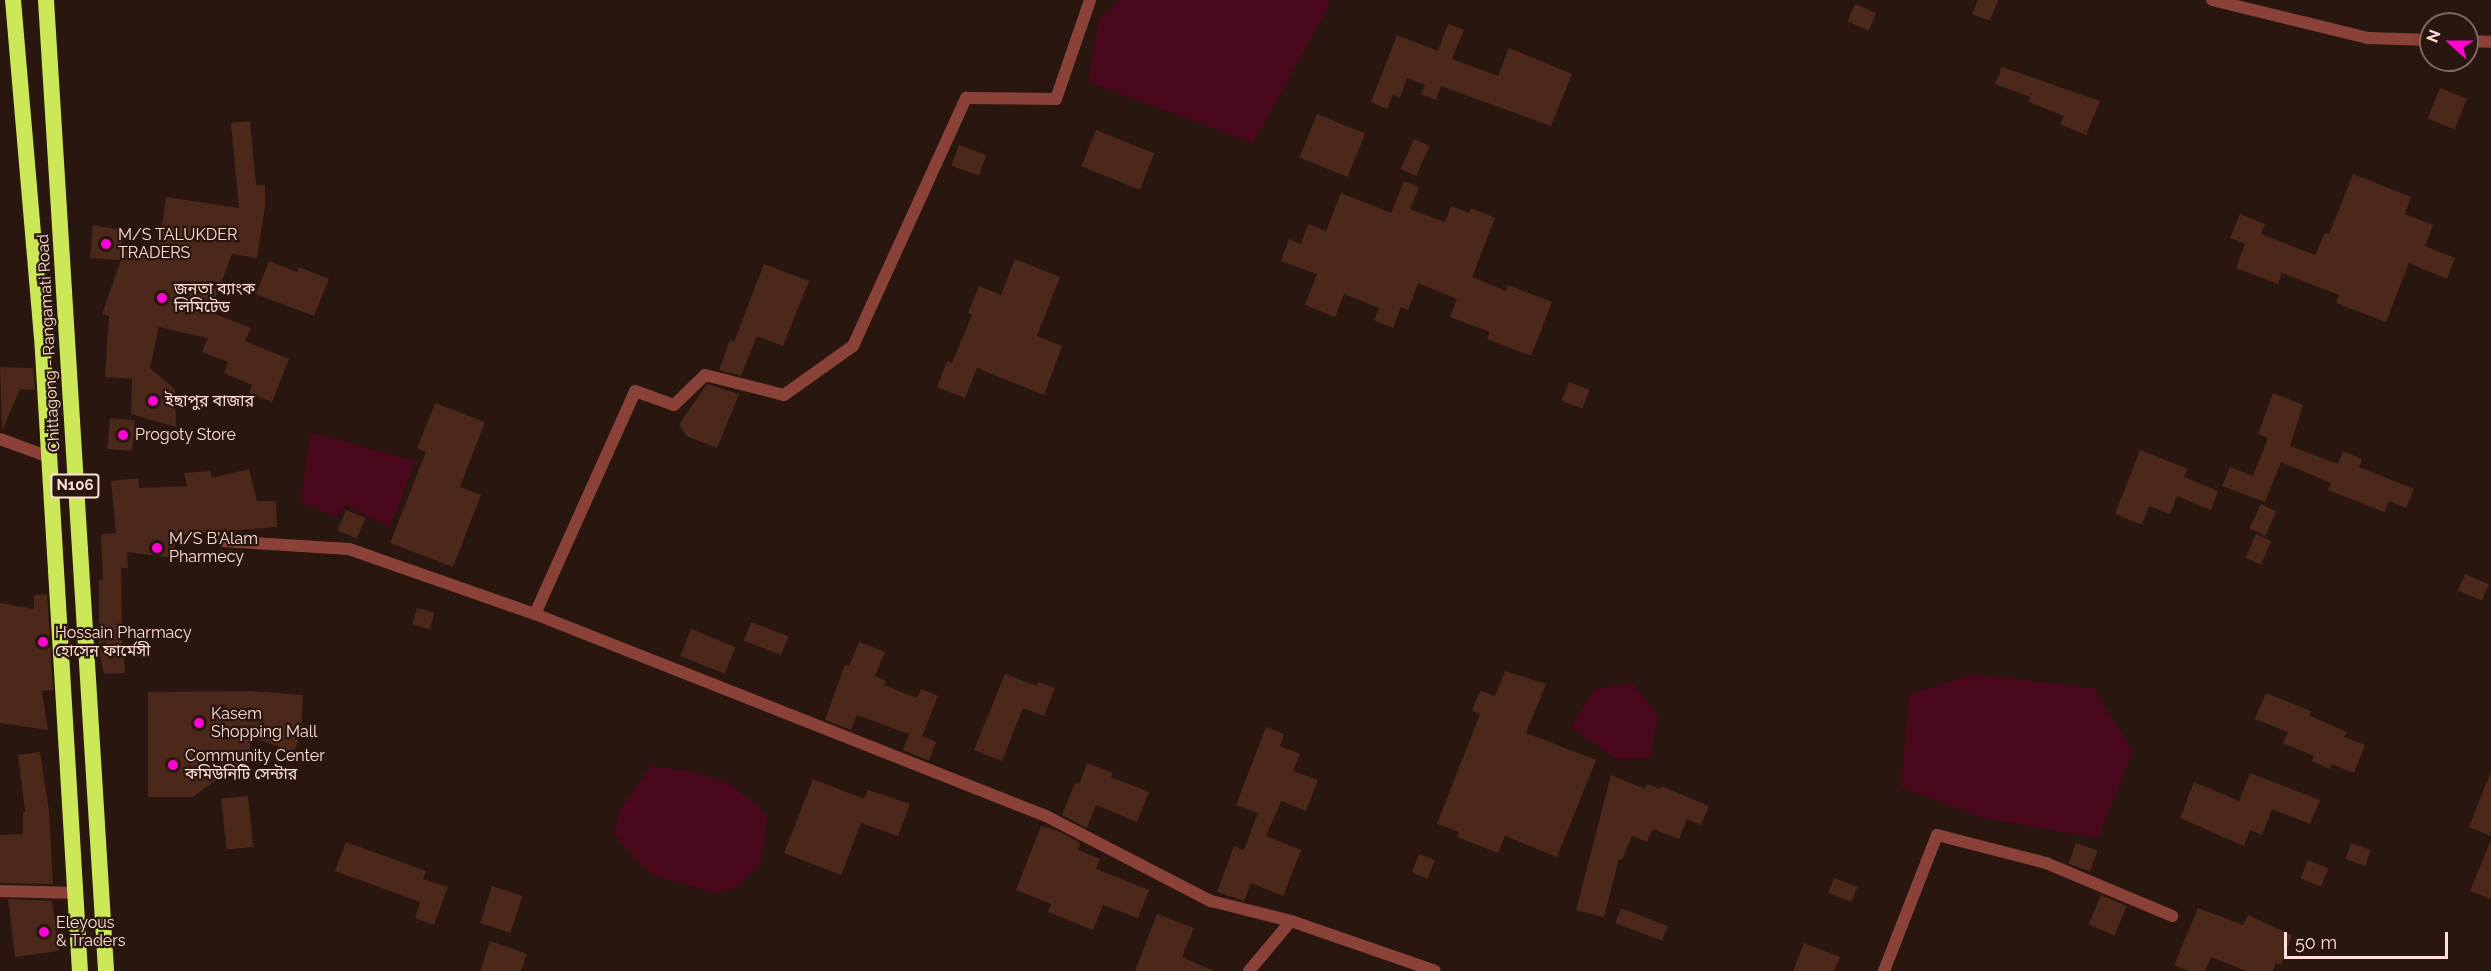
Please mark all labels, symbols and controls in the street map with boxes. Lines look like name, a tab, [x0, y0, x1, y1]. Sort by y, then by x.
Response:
north arrow	[2419, 12, 2479, 72]
text: N	[2423, 27, 2445, 45]
place label: M/S TALUKDER TRADERS	[118, 225, 238, 263]
street label: Chittagong - Rangamati Road	[34, 233, 64, 453]
marker: M/S TALUKDER TRADERS	[99, 237, 113, 251]
place label: জনতা ব্যাংক লিমিটেড	[174, 279, 255, 317]
marker: জনতা ব্যাংক লিমিটেড	[155, 291, 169, 305]
place label: ইছাপুর বাজার	[165, 391, 254, 411]
marker: ইছাপুর বাজার	[146, 394, 160, 408]
place label: Progoty Store	[135, 425, 236, 445]
marker: Progoty Store	[116, 428, 130, 442]
road number: N106	[50, 474, 100, 498]
place label: M/S B'Alam Pharmecy	[169, 529, 258, 567]
marker: M/S B'Alam Pharmecy	[150, 541, 164, 555]
place label: Hossain Pharmacy হোসেন ফার্মেসী	[55, 623, 192, 661]
marker: Hossain Pharmacy হোসেন ফার্মেসী	[36, 635, 50, 649]
place label: Kasem Shopping Mall	[211, 704, 317, 742]
marker: Kasem Shopping Mall	[192, 716, 206, 730]
place label: Community Center কমিউনিটি সেন্টার	[185, 746, 325, 784]
marker: Community Center কমিউনিটি সেন্টার	[166, 758, 180, 772]
place label: Eleyous & Traders	[56, 913, 126, 951]
scale bar	[2287, 920, 2450, 958]
marker: Eleyous & Traders	[37, 925, 51, 939]
text: 50 m	[2295, 932, 2337, 953]

